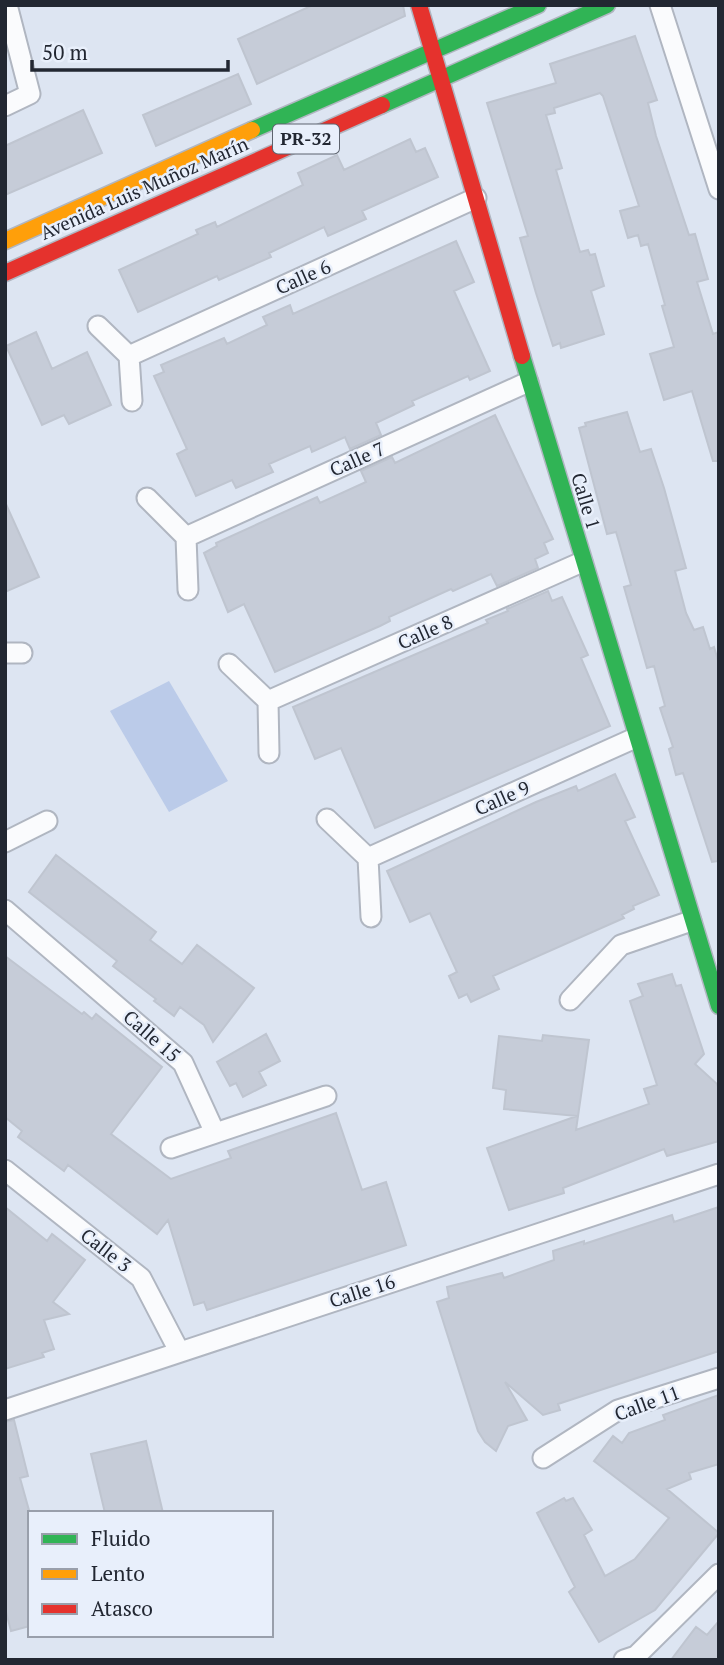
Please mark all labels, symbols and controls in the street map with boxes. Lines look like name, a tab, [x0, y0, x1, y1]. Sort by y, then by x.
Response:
scale bar	[32, 28, 228, 72]
text: 50 m	[42, 38, 88, 66]
road number: PR-32	[273, 124, 339, 154]
street label: Avenida Luis Muñoz Marín	[36, 130, 252, 245]
street label: Calle 6	[271, 253, 334, 300]
street label: Calle 7	[325, 435, 388, 482]
street label: Calle 1	[566, 470, 607, 532]
street label: Calle 8	[393, 608, 456, 655]
street label: Calle 9	[470, 774, 533, 821]
street label: Calle 15	[119, 1004, 186, 1067]
street label: Calle 3	[76, 1222, 137, 1277]
street label: Calle 16	[326, 1268, 398, 1313]
street label: Calle 11	[611, 1379, 683, 1426]
legend	[28, 1511, 273, 1637]
text: Fluido	[91, 1524, 150, 1552]
text: Lento	[91, 1559, 145, 1587]
text: Atasco	[91, 1594, 153, 1622]

